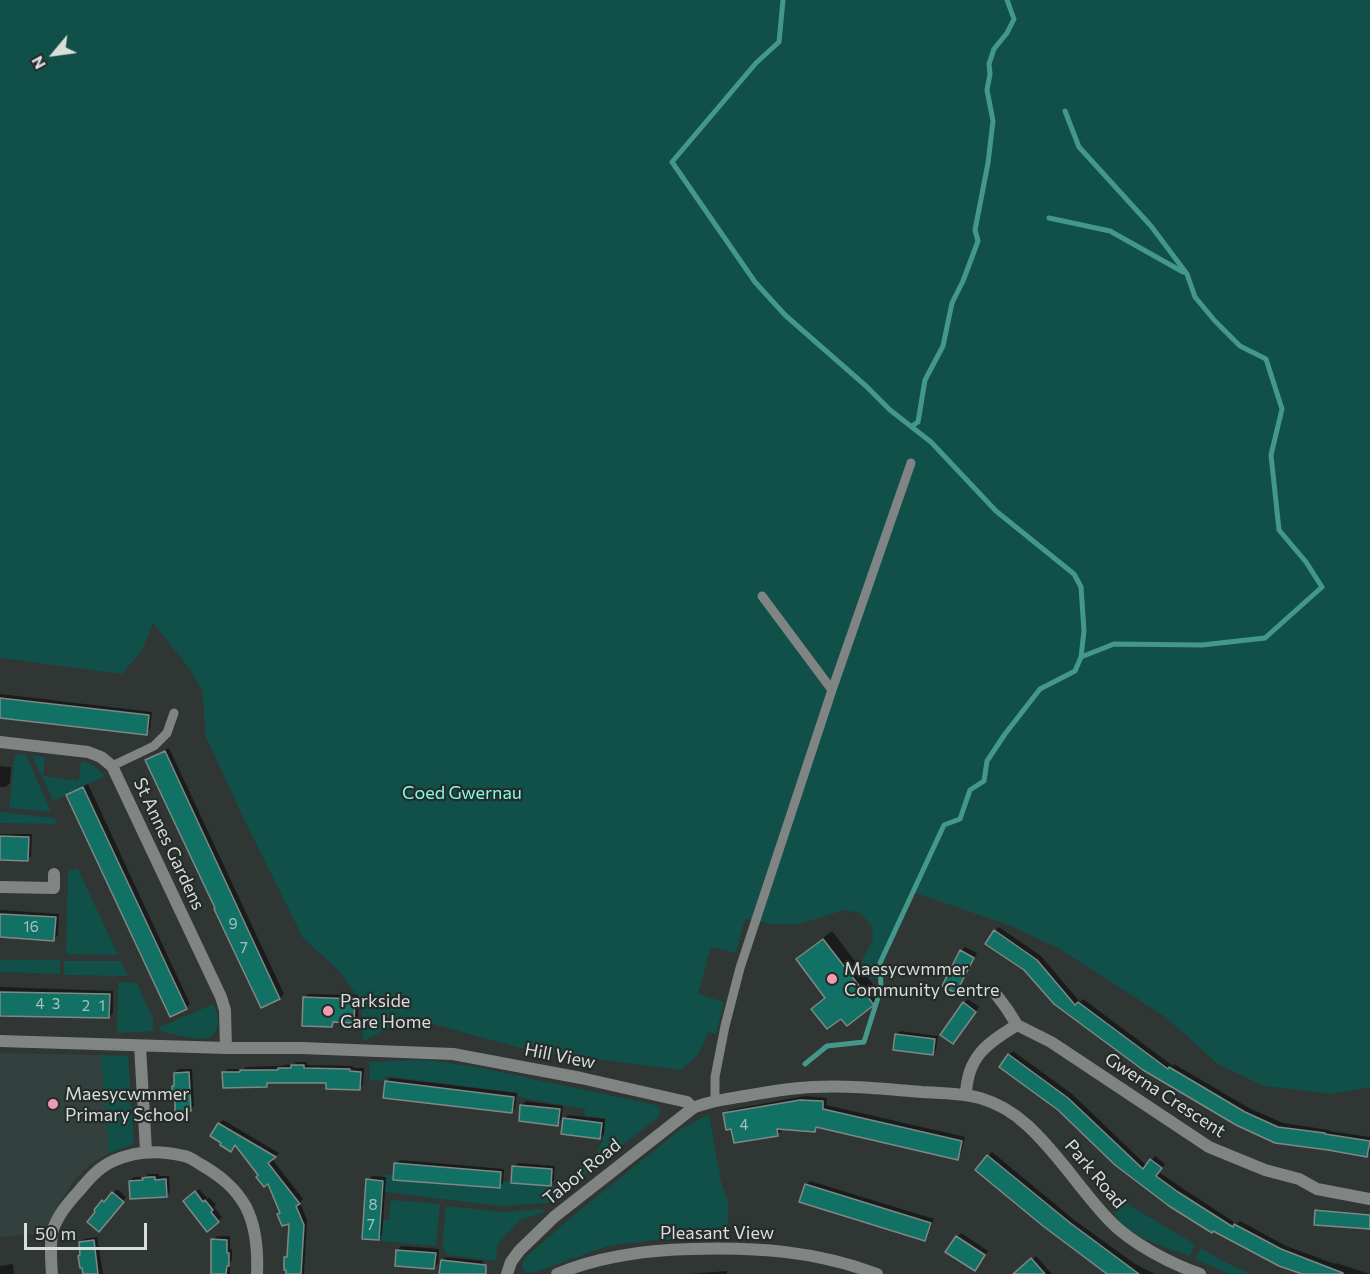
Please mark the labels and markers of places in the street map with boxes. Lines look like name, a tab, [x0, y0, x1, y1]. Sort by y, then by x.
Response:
place label: Maesycwmmer Community Centre	[844, 958, 1000, 1000]
marker: Maesycwmmer Community Centre	[825, 972, 839, 986]
place label: Parkside Care Home	[340, 990, 431, 1032]
marker: Parkside Care Home	[321, 1004, 335, 1018]
place label: Maesycwmmer Primary School	[65, 1083, 189, 1126]
marker: Maesycwmmer Primary School	[46, 1097, 60, 1111]

